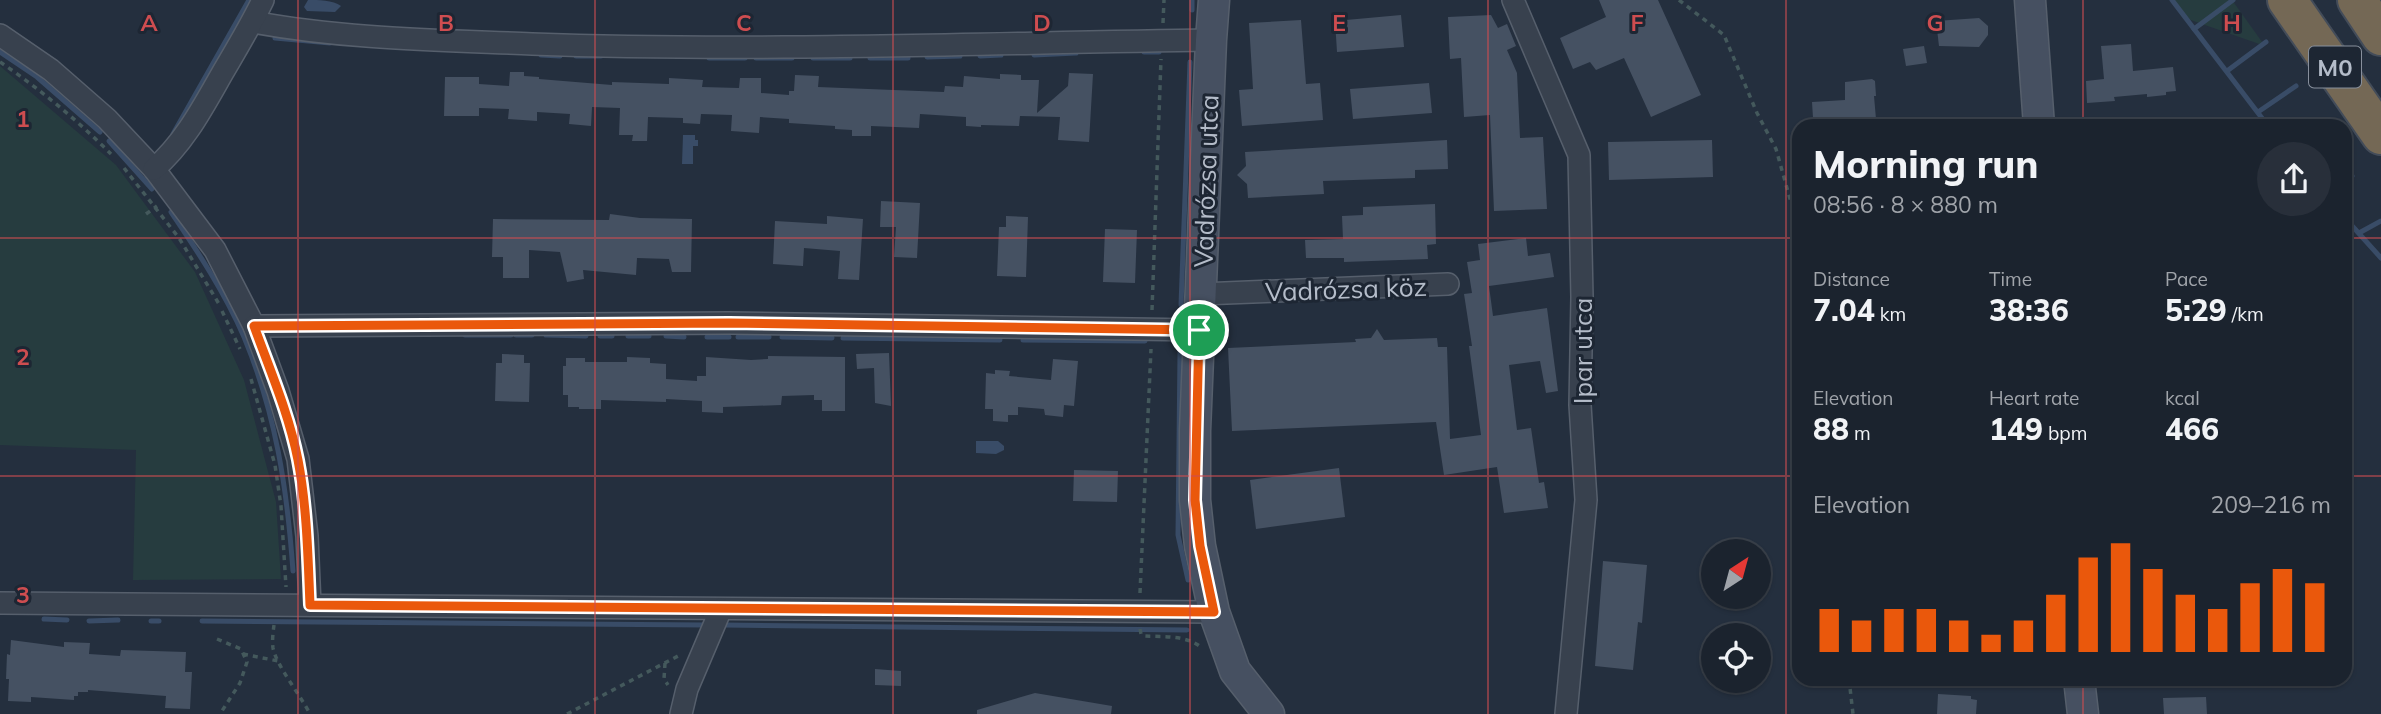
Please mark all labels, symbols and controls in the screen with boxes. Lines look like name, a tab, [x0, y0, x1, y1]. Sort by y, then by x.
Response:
text: A	[140, 8, 158, 37]
text: B	[438, 8, 454, 37]
text: C	[736, 8, 752, 37]
text: D	[1033, 8, 1051, 37]
text: E	[1332, 8, 1346, 37]
text: F	[1630, 8, 1644, 37]
text: G	[1926, 8, 1944, 37]
text: H	[2223, 8, 2241, 37]
road number: M0	[2309, 46, 2361, 88]
street label: Vadrózsa utca	[1186, 94, 1226, 268]
text: 1	[16, 104, 30, 133]
text: Morning run	[1813, 140, 2039, 188]
button: share	[2257, 142, 2331, 216]
text: 08:56 · 8 × 880 m	[1813, 190, 1998, 219]
text: Distance	[1813, 267, 1890, 291]
text: Time	[1989, 267, 2032, 291]
text: Pace	[2165, 267, 2208, 291]
street label: Vadrózsa köz	[1265, 270, 1427, 308]
text: 7.04	[1813, 291, 1875, 329]
text: 38:36	[1989, 291, 2069, 329]
text: 5:29	[2165, 291, 2227, 329]
street label: Ipar utca	[1566, 298, 1599, 404]
pin	[1169, 300, 1229, 360]
text: km	[1875, 302, 1906, 326]
text: /km	[2227, 302, 2264, 326]
icon: arrive	[1180, 311, 1218, 349]
text: 2	[16, 342, 30, 371]
text: Elevation	[1813, 386, 1893, 410]
text: Heart rate	[1989, 386, 2079, 410]
text: kcal	[2165, 386, 2200, 410]
text: 88	[1813, 410, 1849, 448]
text: 149	[1989, 410, 2043, 448]
text: 466	[2165, 410, 2219, 448]
text: m	[1849, 421, 1871, 445]
text: bpm	[2043, 421, 2087, 445]
text: Elevation	[1813, 490, 1910, 519]
text: 209–216 m	[2210, 490, 2331, 519]
north arrow	[1701, 539, 1771, 609]
map controls	[1701, 539, 1771, 693]
text: 3	[16, 580, 30, 609]
button: locate	[1701, 623, 1771, 693]

